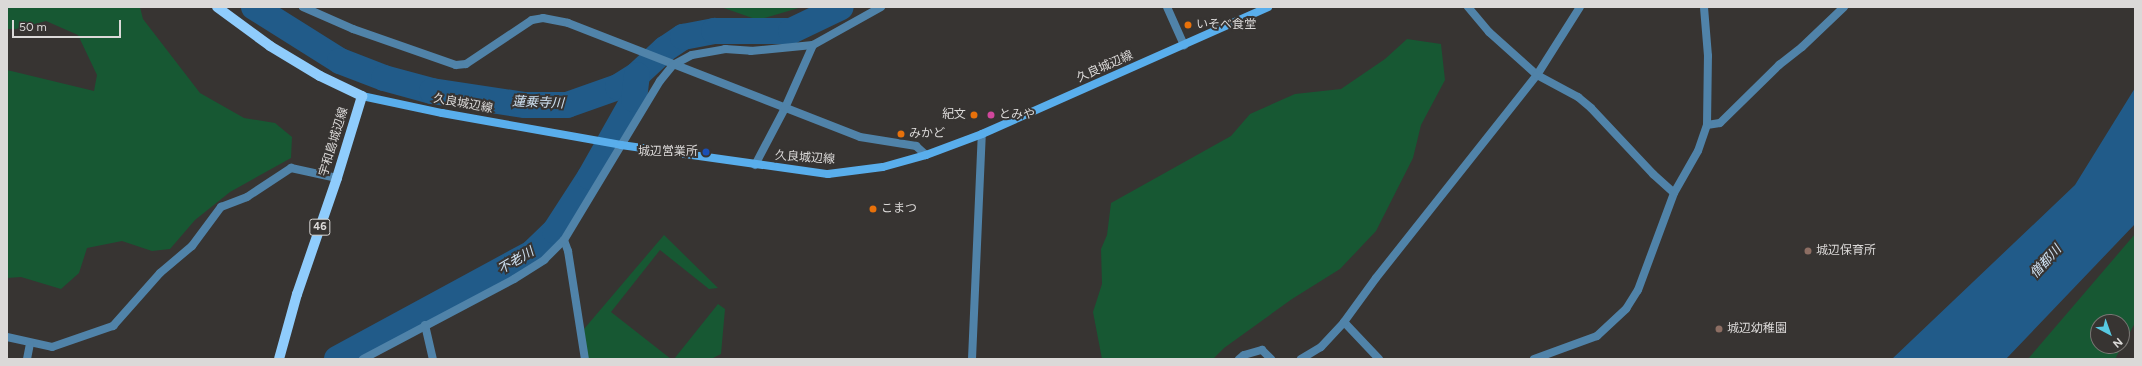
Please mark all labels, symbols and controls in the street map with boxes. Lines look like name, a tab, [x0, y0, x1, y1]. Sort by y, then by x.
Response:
scale bar	[14, 12, 123, 38]
place label: いそべ食堂	[1196, 18, 1256, 32]
text: 50 m	[19, 20, 47, 34]
marker: いそべ食堂	[1183, 20, 1193, 30]
street label: 久良城辺線	[1075, 48, 1135, 86]
street label: 久良城辺線	[432, 92, 494, 116]
water label: 蓮乗寺川	[512, 94, 564, 112]
street label: 宇和島城辺線	[317, 105, 351, 179]
place label: 紀文	[942, 108, 966, 122]
place label: とみや	[999, 108, 1035, 122]
marker: 紀文	[969, 110, 979, 120]
marker: とみや	[986, 110, 996, 120]
place label: みかど	[909, 127, 945, 141]
marker: みかど	[896, 129, 906, 139]
place label: 城辺営業所	[638, 145, 698, 159]
marker: 城辺営業所	[701, 147, 711, 157]
street label: 久良城辺線	[775, 149, 835, 167]
place label: こまつ	[881, 202, 917, 216]
marker: こまつ	[868, 204, 878, 214]
road number: 46	[309, 218, 331, 236]
water label: 僧都川	[2027, 242, 2065, 282]
water label: 不老川	[495, 244, 537, 278]
place label: 城辺保育所	[1816, 244, 1876, 258]
marker: 城辺保育所	[1803, 246, 1813, 256]
north arrow	[2090, 314, 2130, 354]
place label: 城辺幼稚園	[1727, 322, 1787, 336]
marker: 城辺幼稚園	[1714, 324, 1724, 334]
text: N	[2110, 335, 2125, 350]

